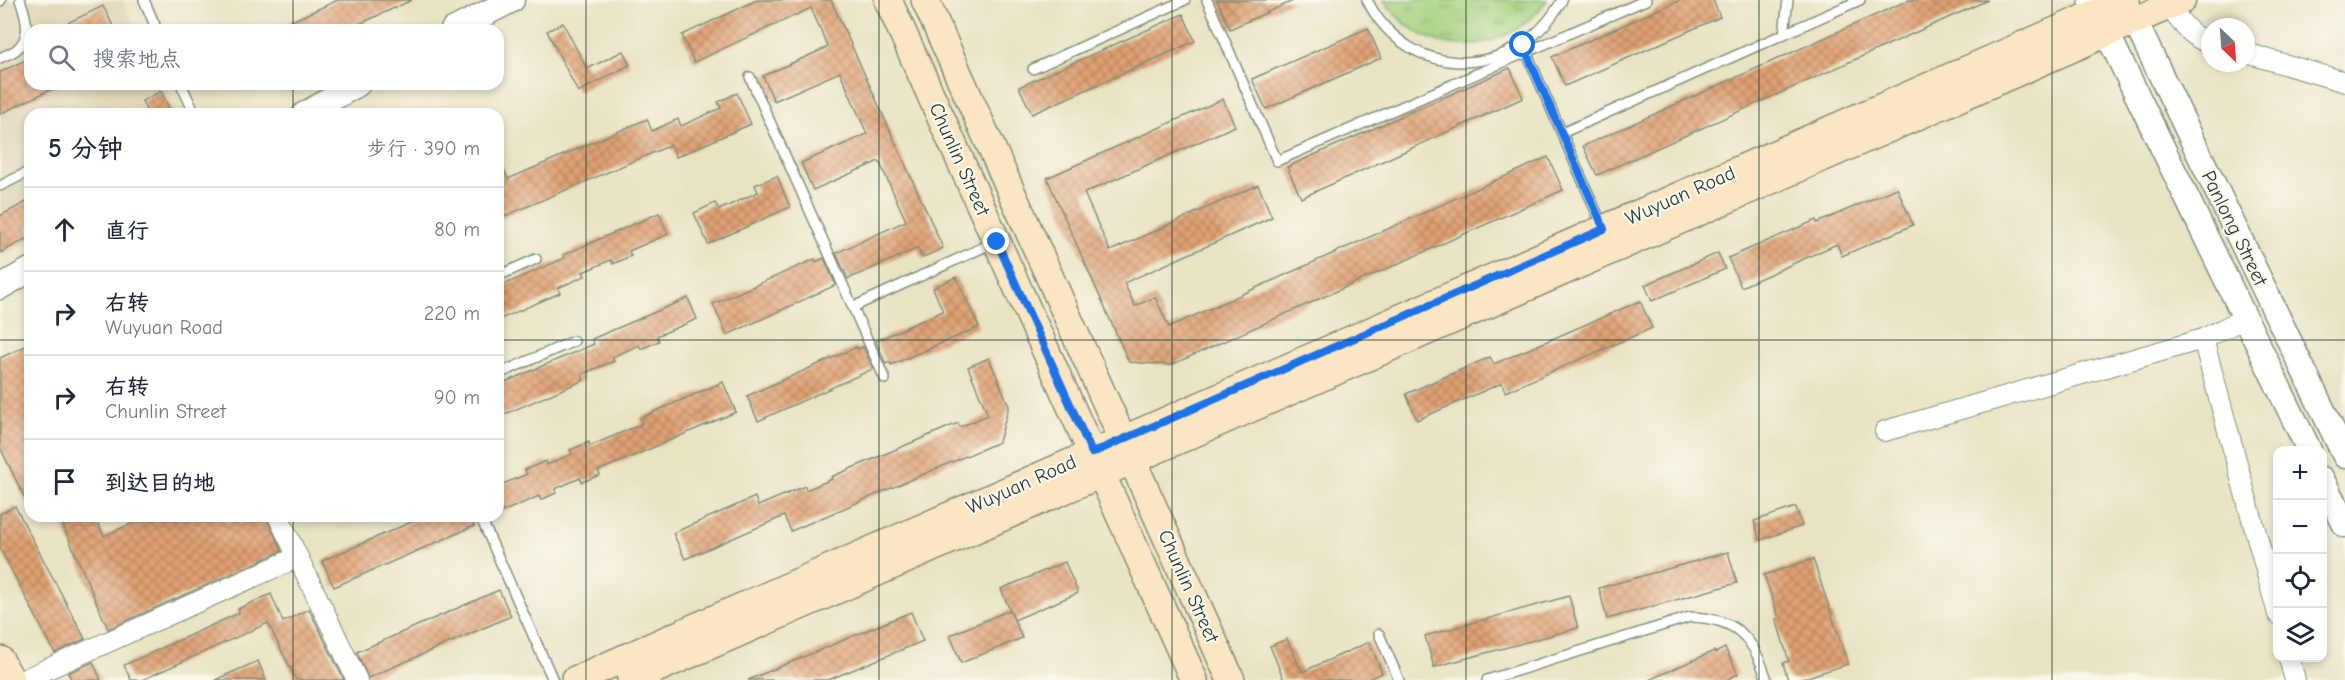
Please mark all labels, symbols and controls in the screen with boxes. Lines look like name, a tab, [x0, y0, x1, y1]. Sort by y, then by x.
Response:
north arrow	[2201, 18, 2255, 72]
search box	[24, 24, 504, 90]
route start	[1509, 31, 1535, 57]
icon: search	[45, 41, 78, 74]
text: 搜索地点	[93, 46, 181, 72]
street label: Chunlin Street	[924, 99, 995, 220]
text: 5 分钟	[48, 134, 123, 164]
text: 步行 · 390 m	[367, 137, 480, 160]
street label: Wuyuan Road	[1622, 161, 1739, 230]
street label: Panlong Street	[2197, 167, 2273, 291]
icon: ahead	[48, 213, 81, 246]
text: 直行	[105, 218, 149, 244]
text: 80 m	[434, 218, 480, 241]
route end	[983, 228, 1009, 254]
text: 右转	[105, 290, 149, 316]
icon: right	[48, 297, 81, 330]
text: 220 m	[424, 302, 480, 325]
text: Wuyuan Road	[105, 316, 223, 339]
text: 右转	[105, 374, 149, 400]
icon: right	[48, 381, 81, 414]
text: 90 m	[434, 386, 480, 409]
text: Chunlin Street	[105, 400, 226, 423]
map controls	[2273, 446, 2327, 662]
button: +	[2273, 446, 2327, 500]
street label: Wuyuan Road	[963, 450, 1080, 519]
icon: arrive	[48, 465, 81, 498]
text: 到达目的地	[105, 470, 215, 496]
button: −	[2273, 500, 2327, 554]
street label: Chunlin Street	[1153, 526, 1224, 647]
button: locate	[2273, 554, 2327, 608]
button: layers	[2273, 608, 2327, 662]

